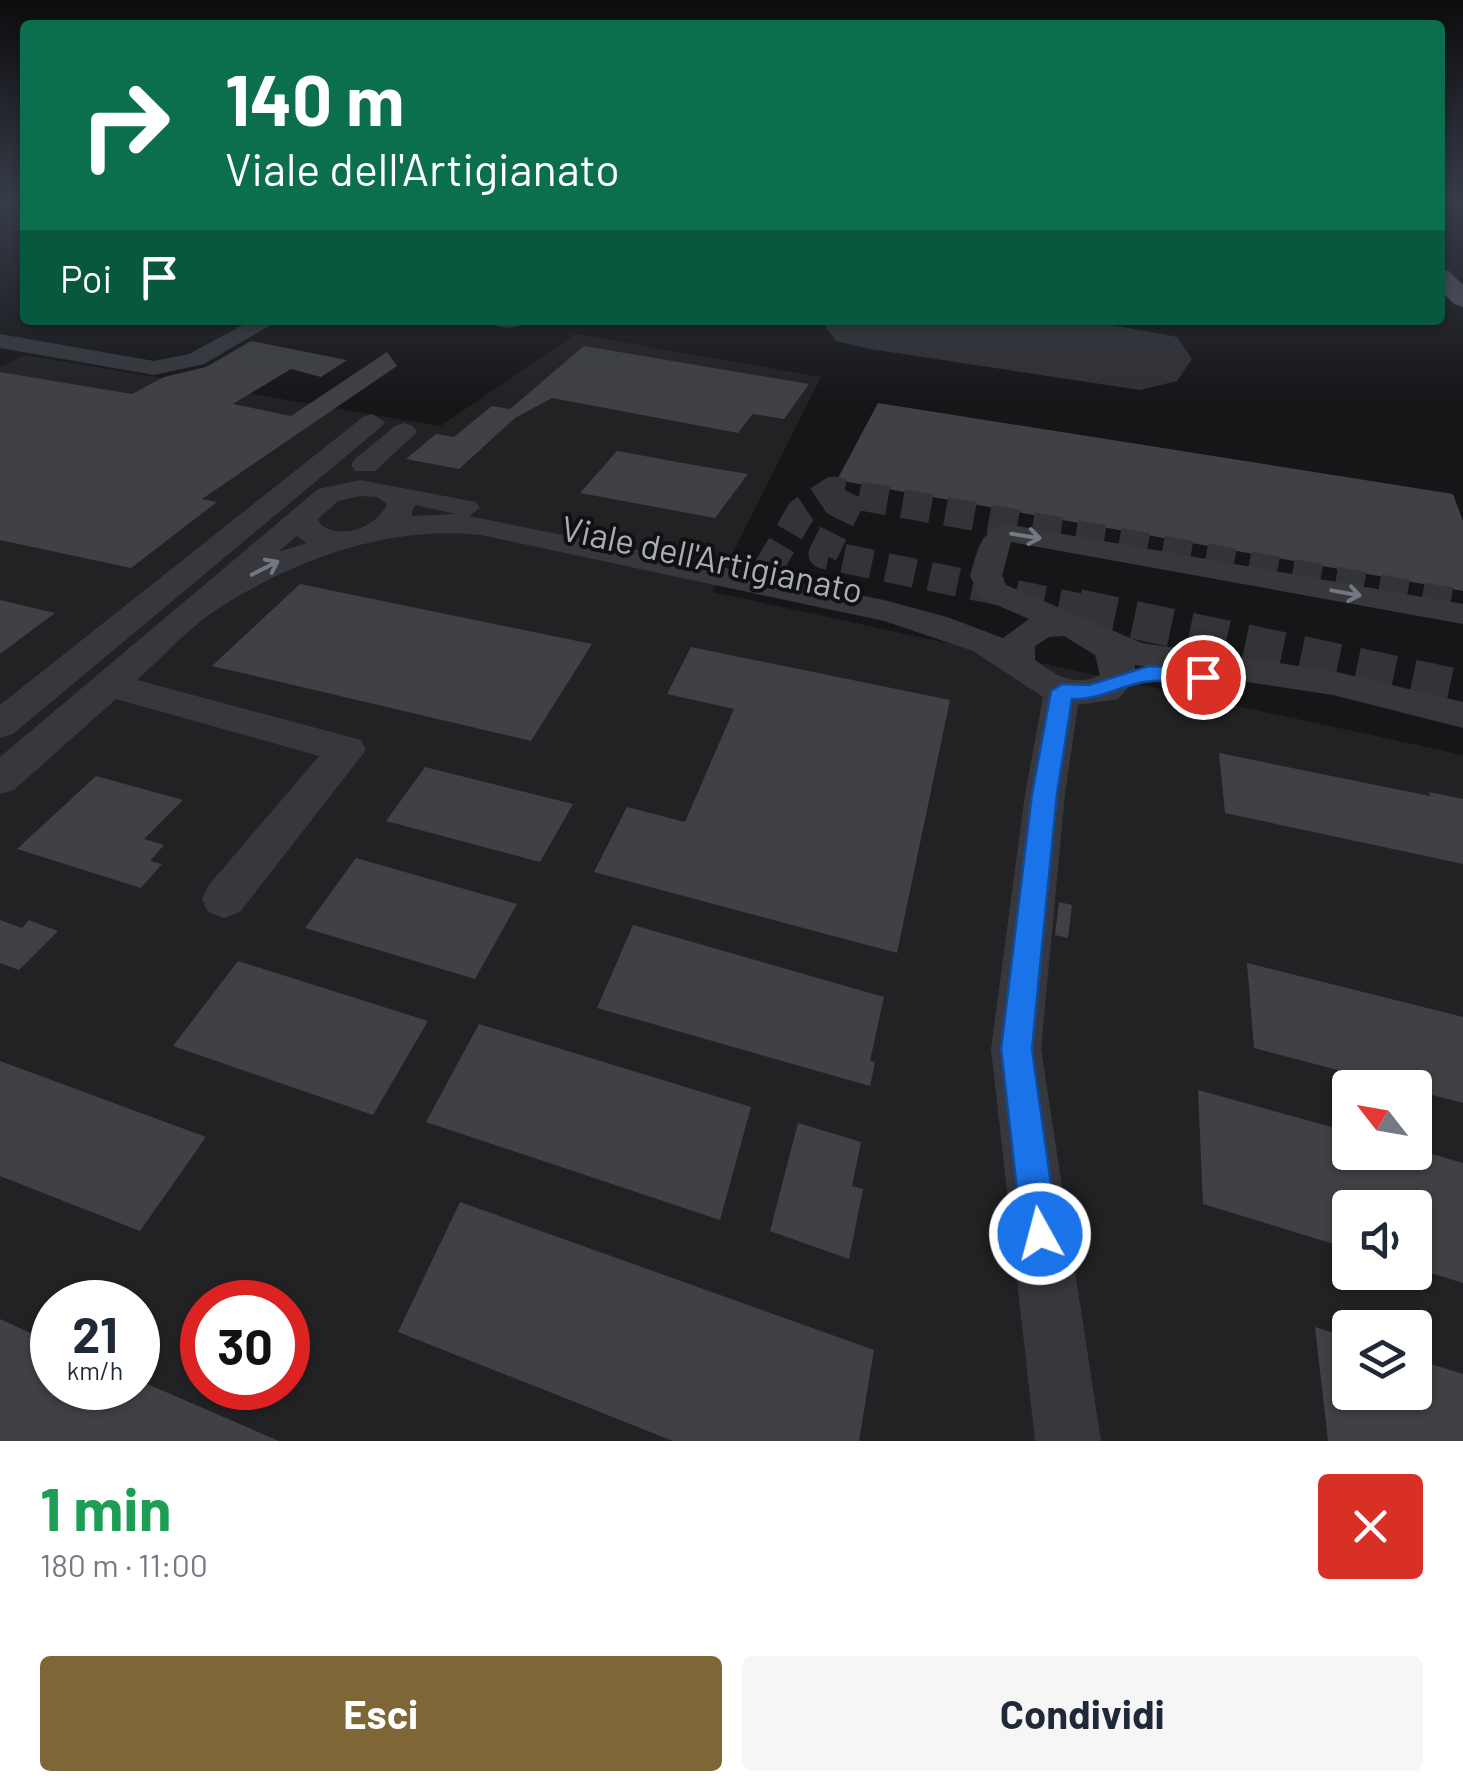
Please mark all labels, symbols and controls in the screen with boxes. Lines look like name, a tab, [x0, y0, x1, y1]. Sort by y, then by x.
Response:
text: 140 m	[225, 56, 404, 140]
icon: right	[60, 60, 190, 190]
text: Viale dell'Artigianato	[225, 141, 620, 195]
icon: arrive	[132, 250, 187, 305]
text: Poi	[60, 255, 112, 301]
street label: Viale dell'Artigianato	[558, 506, 867, 611]
one-way arrow	[1009, 527, 1042, 545]
one-way arrow	[250, 558, 280, 577]
one-way arrow	[1329, 584, 1362, 603]
pin	[1161, 635, 1246, 720]
icon: arrive	[1176, 650, 1231, 705]
north arrow	[1332, 1070, 1432, 1170]
map controls	[1332, 1070, 1432, 1410]
position arrow	[988, 1182, 1092, 1286]
button: sound	[1332, 1190, 1432, 1290]
speed limit sign: 30	[180, 1280, 310, 1410]
text: 21	[72, 1303, 118, 1363]
button: layers	[1332, 1310, 1432, 1410]
text: km/h	[67, 1355, 123, 1385]
text: 1 min	[40, 1471, 171, 1543]
button: close	[1318, 1474, 1423, 1579]
text: 180 m · 11:00	[40, 1545, 208, 1583]
button: Esci	[40, 1656, 722, 1771]
button: Condividi	[742, 1656, 1423, 1771]

